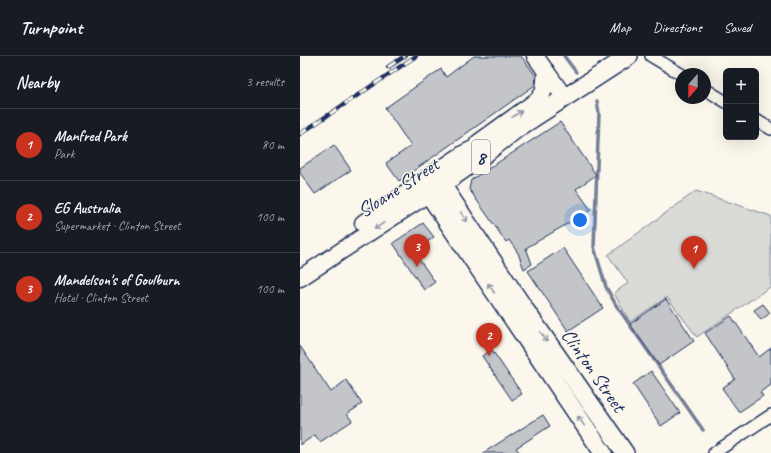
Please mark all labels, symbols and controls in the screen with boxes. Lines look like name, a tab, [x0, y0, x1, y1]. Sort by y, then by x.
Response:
text: Turnpoint	[20, 16, 82, 40]
text: Map	[610, 19, 631, 36]
text: Directions	[653, 19, 702, 36]
text: Saved	[724, 19, 751, 36]
north arrow	[675, 68, 711, 104]
map controls	[723, 68, 759, 140]
button: +	[723, 68, 759, 104]
text: Nearby	[16, 72, 59, 93]
text: 3 results	[246, 74, 284, 90]
button: −	[723, 104, 759, 140]
one-way arrow	[512, 110, 523, 118]
text: Manfred Park	[54, 127, 127, 146]
text: 1	[26, 137, 32, 153]
text: 80 m	[262, 137, 284, 153]
road number: 8	[472, 140, 490, 174]
text: Park	[54, 146, 75, 162]
street label: Sloane Street	[353, 151, 446, 223]
text: EG Australia	[54, 199, 120, 218]
text: 2	[26, 209, 32, 225]
text: 100 m	[256, 209, 284, 225]
your location	[570, 210, 590, 230]
one-way arrow	[459, 212, 468, 223]
text: Supermarket · Clinton Street	[54, 218, 181, 234]
one-way arrow	[373, 222, 384, 230]
pin: 3	[404, 234, 430, 267]
pin: 1	[681, 236, 707, 269]
text: Mandelson's of Goulburn	[54, 271, 179, 290]
text: 3	[26, 281, 32, 297]
text: 100 m	[256, 281, 284, 297]
one-way arrow	[487, 283, 495, 294]
text: Hotel · Clinton Street	[54, 290, 148, 306]
pin: 2	[476, 323, 502, 356]
street label: Clinton Street	[556, 324, 633, 419]
one-way arrow	[540, 331, 548, 342]
one-way arrow	[577, 416, 585, 427]

